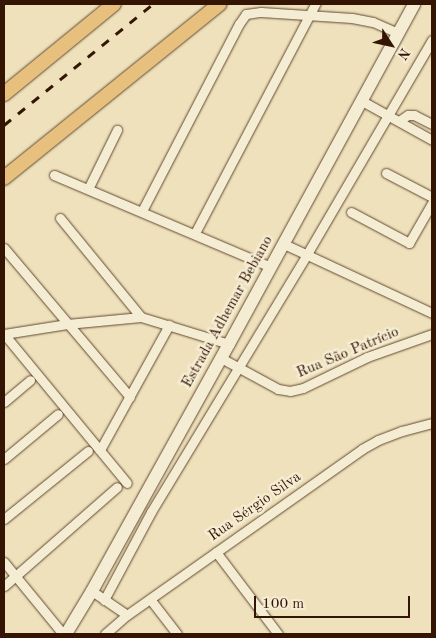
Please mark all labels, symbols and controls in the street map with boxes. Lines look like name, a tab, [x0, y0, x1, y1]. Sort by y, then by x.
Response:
north arrow	[366, 20, 416, 70]
text: N	[394, 45, 412, 62]
street label: Estrada Adhemar Bebiano	[179, 233, 277, 391]
street label: Rua São Patrício	[294, 323, 402, 383]
street label: Rua Sérgio Silva	[205, 468, 305, 546]
scale bar	[256, 586, 412, 618]
text: 100 m	[262, 597, 304, 612]

